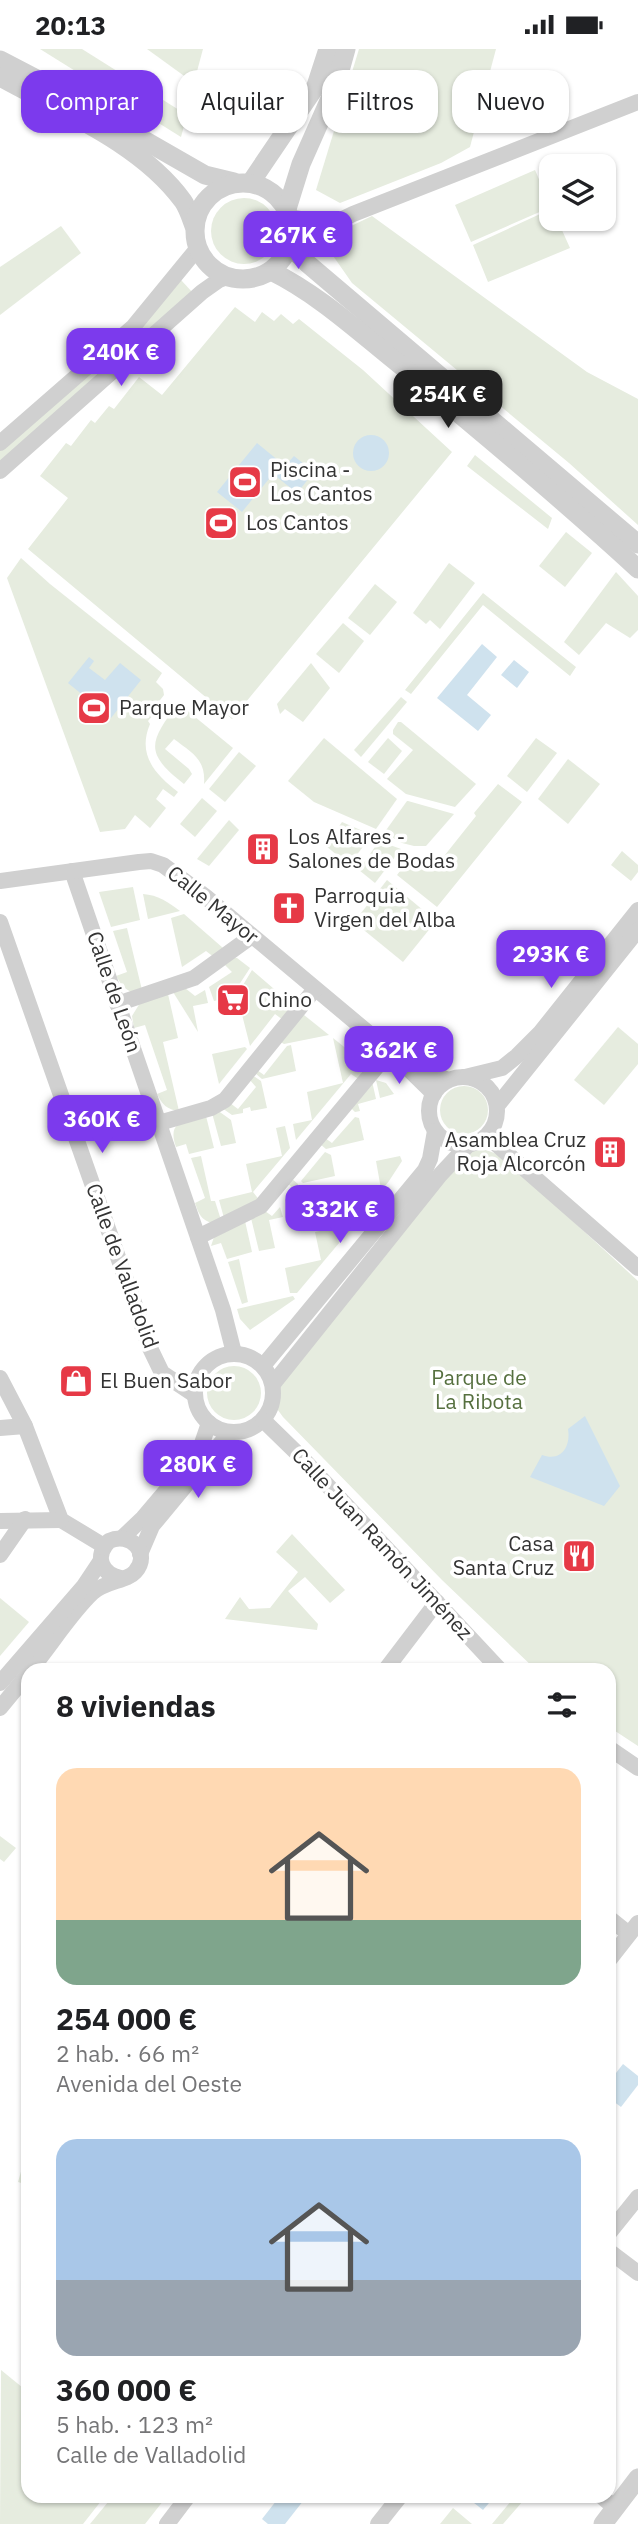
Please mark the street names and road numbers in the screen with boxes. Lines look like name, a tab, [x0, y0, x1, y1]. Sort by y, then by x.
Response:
street label: Calle Mayor	[162, 859, 265, 950]
street label: Calle de León	[81, 927, 149, 1056]
street label: Calle de Valladolid	[80, 1179, 166, 1352]
street label: Calle Juan Ramón Jiménez	[286, 1441, 479, 1646]

